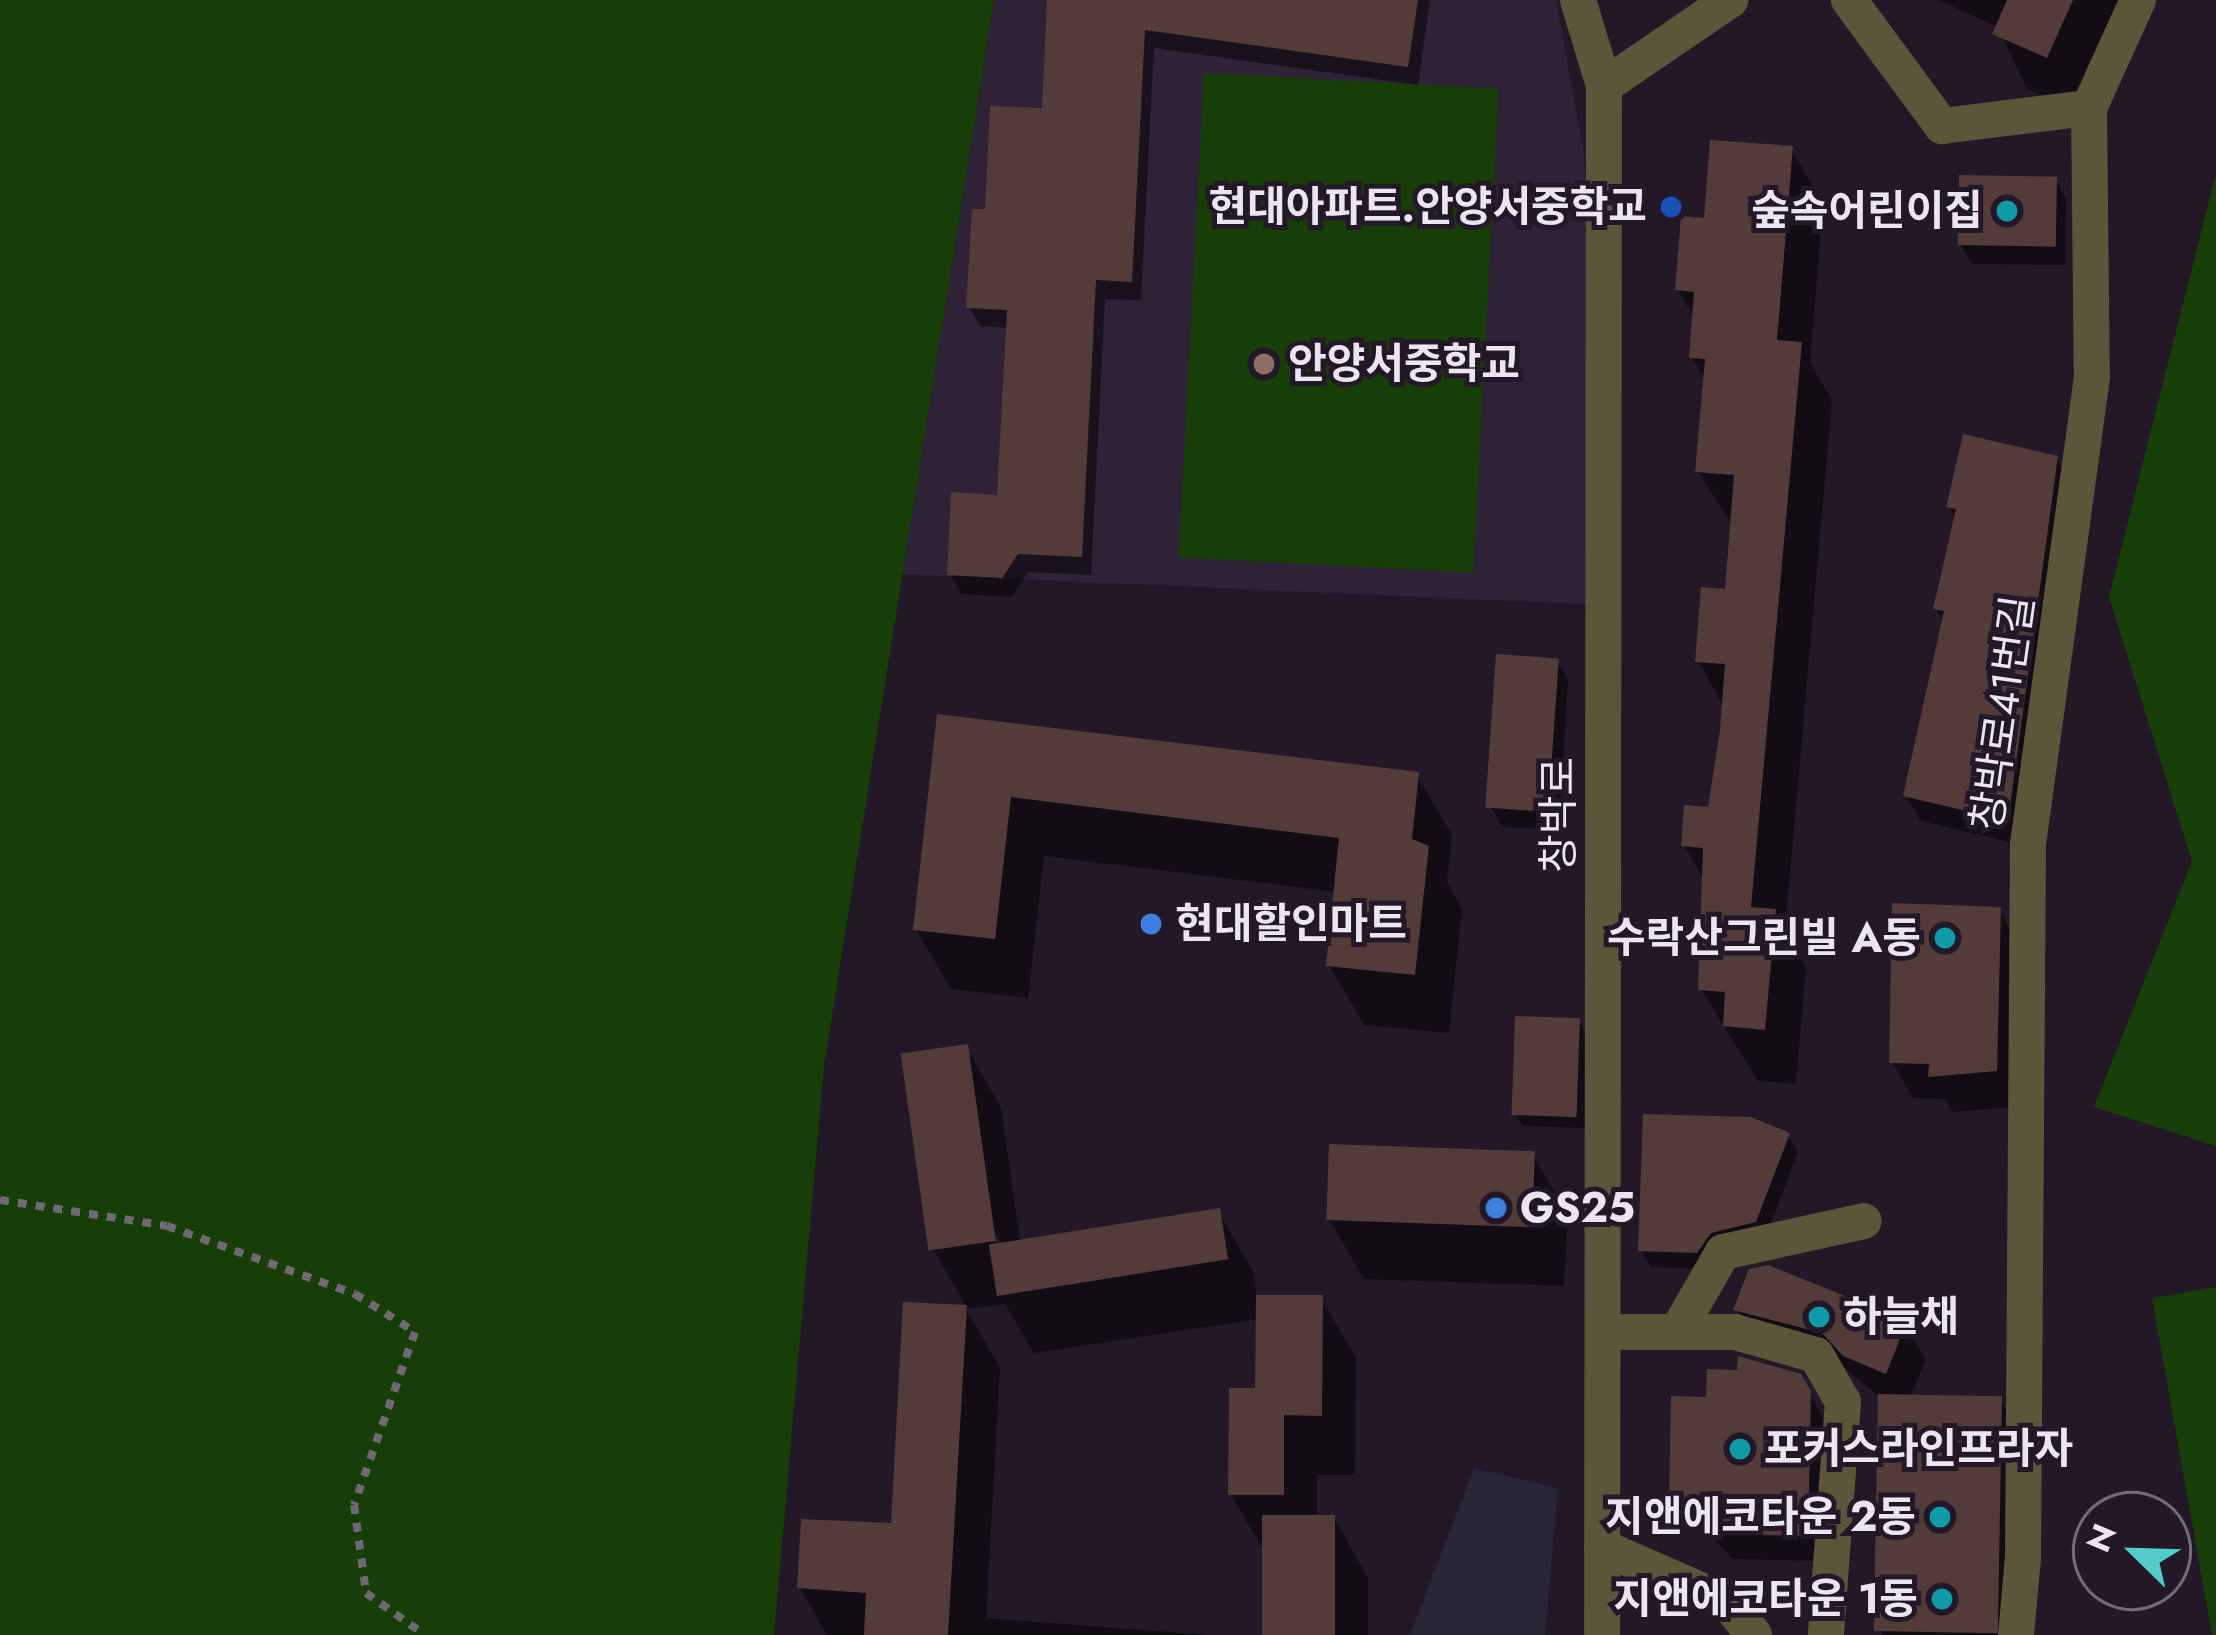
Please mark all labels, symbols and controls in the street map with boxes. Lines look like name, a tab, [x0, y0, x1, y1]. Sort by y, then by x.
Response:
place label: 현대아파트.안양서중학교	[1208, 182, 1647, 232]
place label: 숲속어린이집	[1751, 186, 1983, 236]
marker: 현대아파트.안양서중학교	[1658, 194, 1684, 220]
marker: 숲속어린이집	[1994, 198, 2020, 224]
place label: 안양서중학교	[1288, 339, 1520, 389]
marker: 안양서중학교	[1251, 351, 1277, 377]
street label: 창박로41번길	[1962, 592, 2044, 834]
street label: 창박로	[1534, 757, 1584, 873]
place label: 현대할인마트	[1175, 899, 1407, 949]
marker: 현대할인마트	[1138, 911, 1164, 937]
place label: 수락산그린빌 A동	[1607, 913, 1921, 963]
marker: 수락산그린빌 A동	[1932, 925, 1958, 951]
place label: GS25	[1520, 1183, 1635, 1233]
marker: GS25	[1483, 1195, 1509, 1221]
place label: 하늘채	[1843, 1292, 1959, 1342]
marker: 하늘채	[1806, 1304, 1832, 1330]
place label: 포커스라인프라자	[1764, 1424, 2073, 1474]
marker: 포커스라인프라자	[1727, 1436, 1753, 1462]
north arrow	[2072, 1491, 2192, 1611]
place label: 지앤에코타운 2동	[1605, 1492, 1916, 1542]
marker: 지앤에코타운 2동	[1927, 1504, 1953, 1530]
text: N	[2074, 1517, 2128, 1559]
place label: 지앤에코타운 1동	[1614, 1574, 1918, 1624]
marker: 지앤에코타운 1동	[1929, 1586, 1955, 1612]

